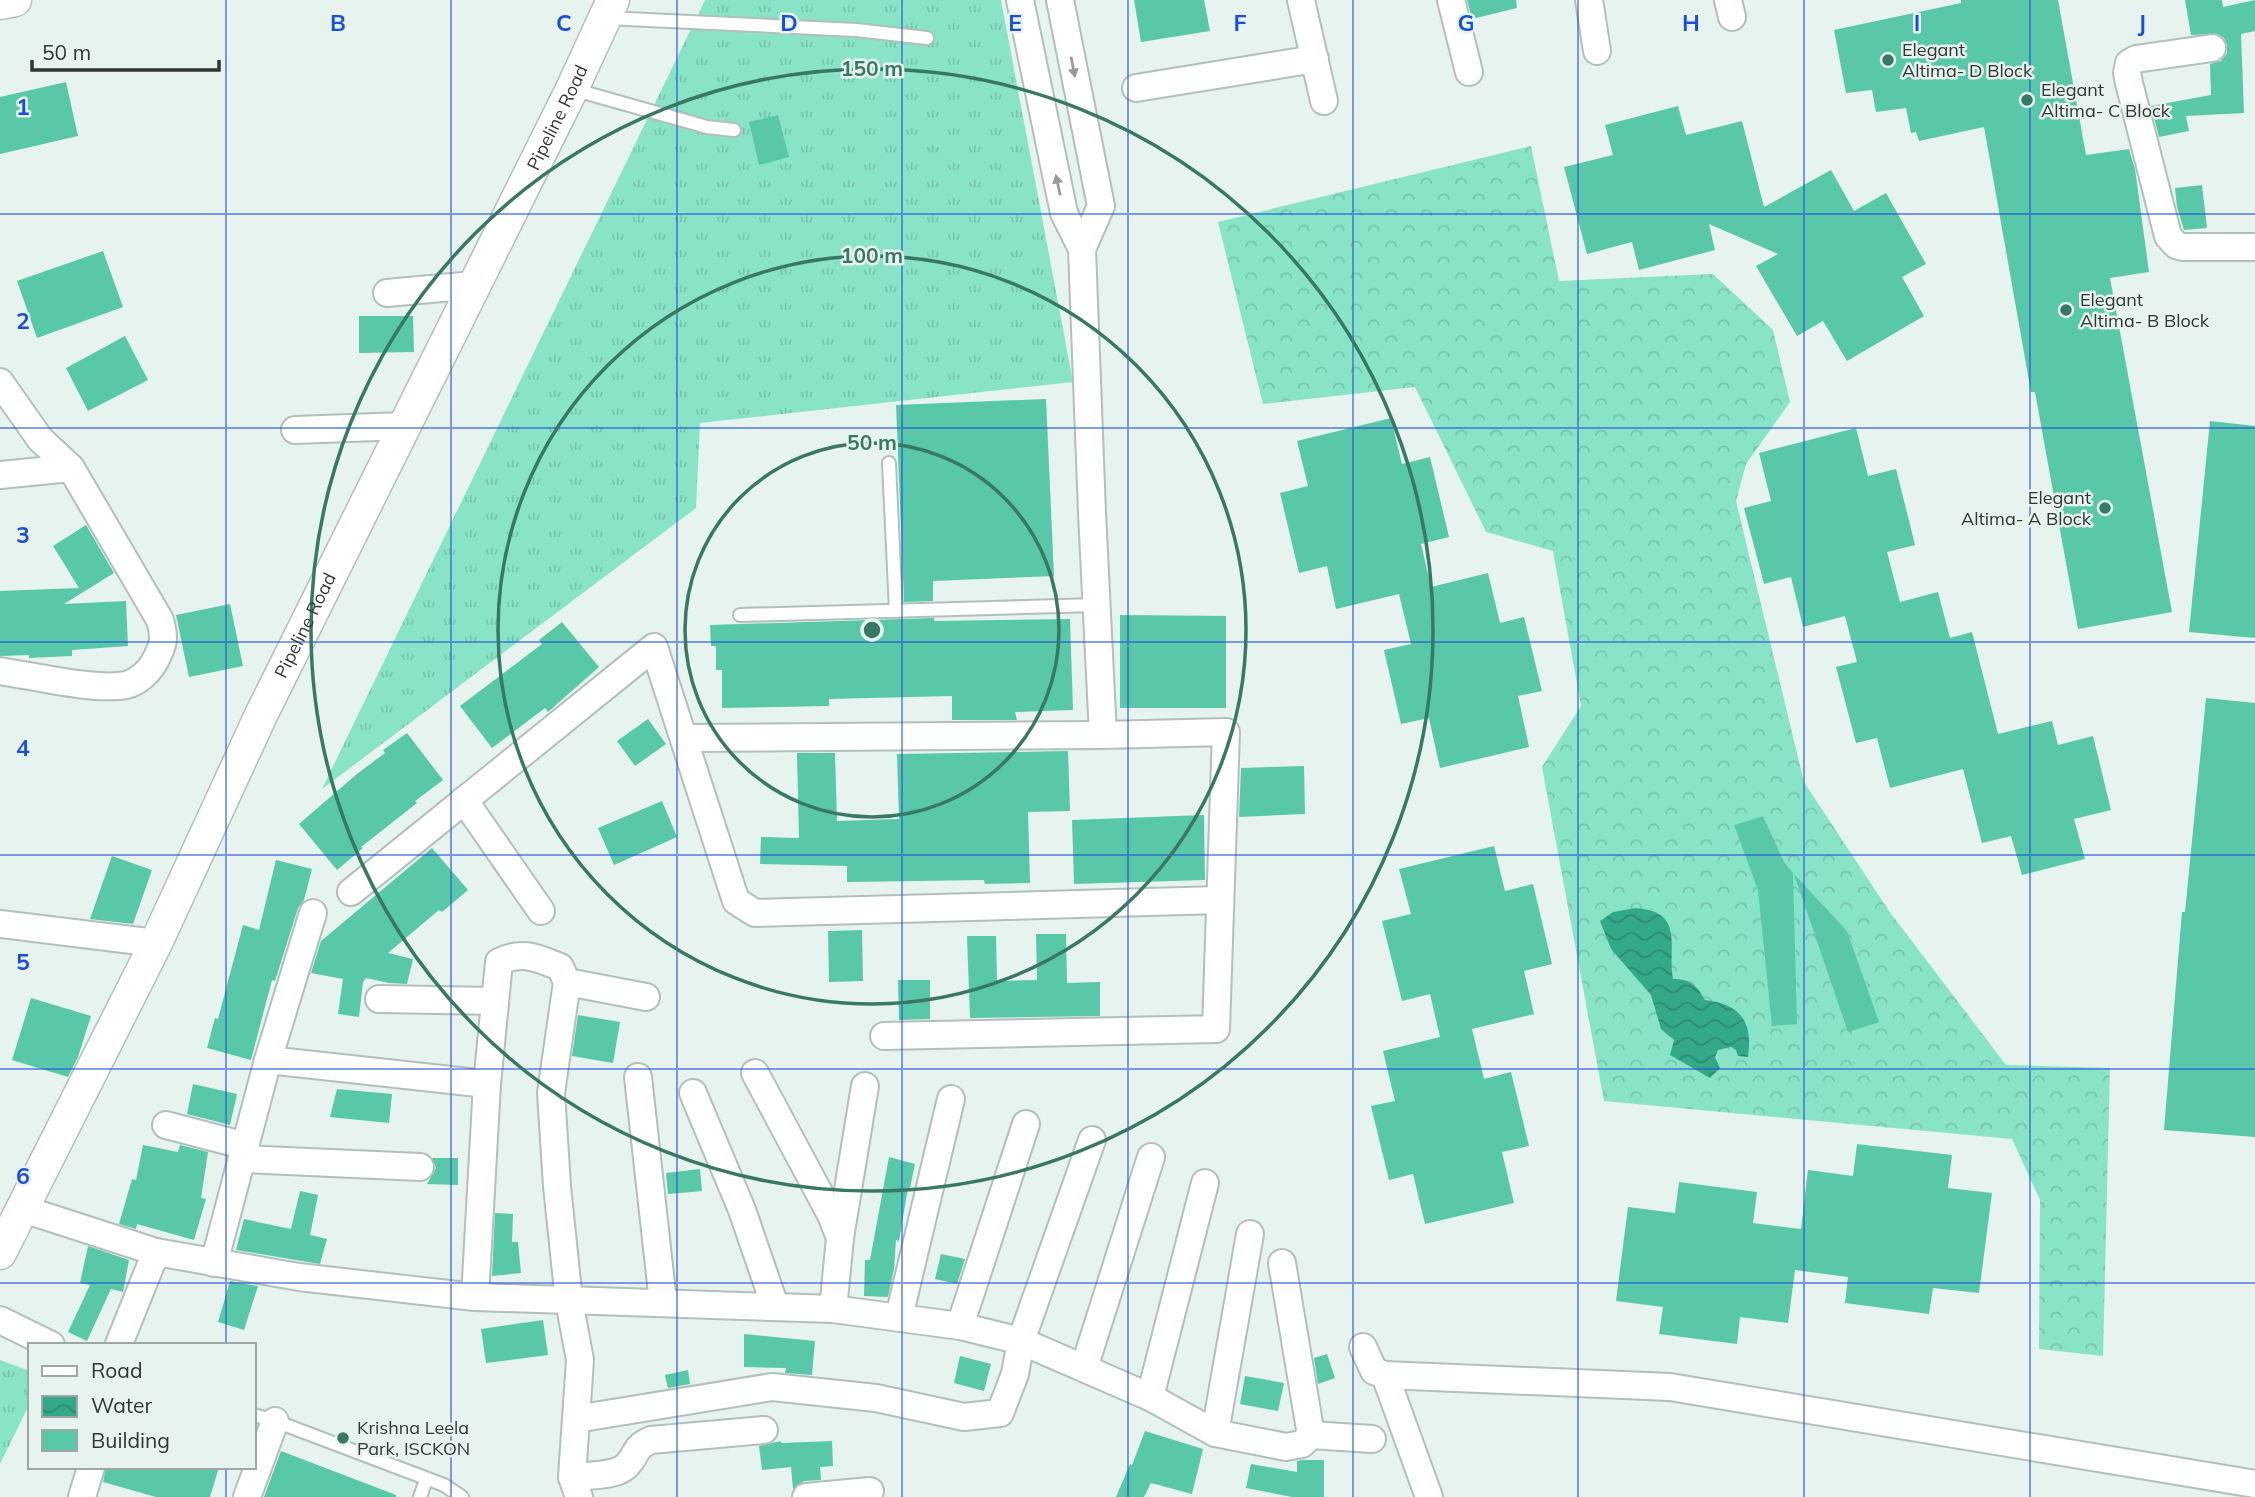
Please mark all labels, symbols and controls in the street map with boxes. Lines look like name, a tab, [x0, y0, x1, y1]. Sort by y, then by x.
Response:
text: B	[330, 8, 346, 37]
text: C	[556, 8, 572, 37]
text: D	[780, 8, 798, 37]
text: E	[1008, 8, 1022, 37]
text: F	[1233, 8, 1247, 37]
text: G	[1457, 8, 1475, 37]
text: H	[1682, 8, 1700, 37]
text: I	[1914, 8, 1920, 37]
text: J	[2138, 8, 2146, 37]
scale bar	[32, 28, 219, 72]
place label: Elegant Altima- D Block	[1902, 38, 2033, 82]
text: 50 m	[42, 39, 91, 65]
marker: Elegant Altima- D Block	[1880, 52, 1896, 68]
text: 150 m	[841, 55, 903, 81]
one-way arrow	[1068, 56, 1079, 78]
street label: Pipeline Road	[522, 61, 593, 174]
place label: Elegant Altima- C Block	[2041, 78, 2171, 122]
text: 1	[16, 92, 30, 121]
marker: Elegant Altima- C Block	[2019, 92, 2035, 108]
one-way arrow	[1052, 174, 1063, 196]
text: 100 m	[841, 242, 903, 268]
place label: Elegant Altima- B Block	[2080, 288, 2210, 332]
marker: Elegant Altima- B Block	[2058, 302, 2074, 318]
text: 2	[16, 306, 30, 335]
text: 50 m	[847, 429, 897, 455]
place label: Elegant Altima- A Block	[1961, 486, 2092, 530]
marker: Elegant Altima- A Block	[2097, 500, 2113, 516]
text: 3	[16, 520, 30, 549]
street label: Pipeline Road	[269, 569, 341, 682]
centre of rings	[860, 618, 884, 642]
text: 4	[16, 733, 30, 762]
text: 5	[16, 947, 30, 976]
text: 6	[16, 1161, 30, 1190]
legend	[28, 1343, 256, 1469]
text: Road	[91, 1357, 142, 1383]
text: Water	[91, 1392, 152, 1418]
place label: Krishna Leela Park, ISCKON	[357, 1416, 470, 1460]
text: Building	[91, 1427, 170, 1453]
marker: Krishna Leela Park, ISCKON	[335, 1430, 351, 1446]

